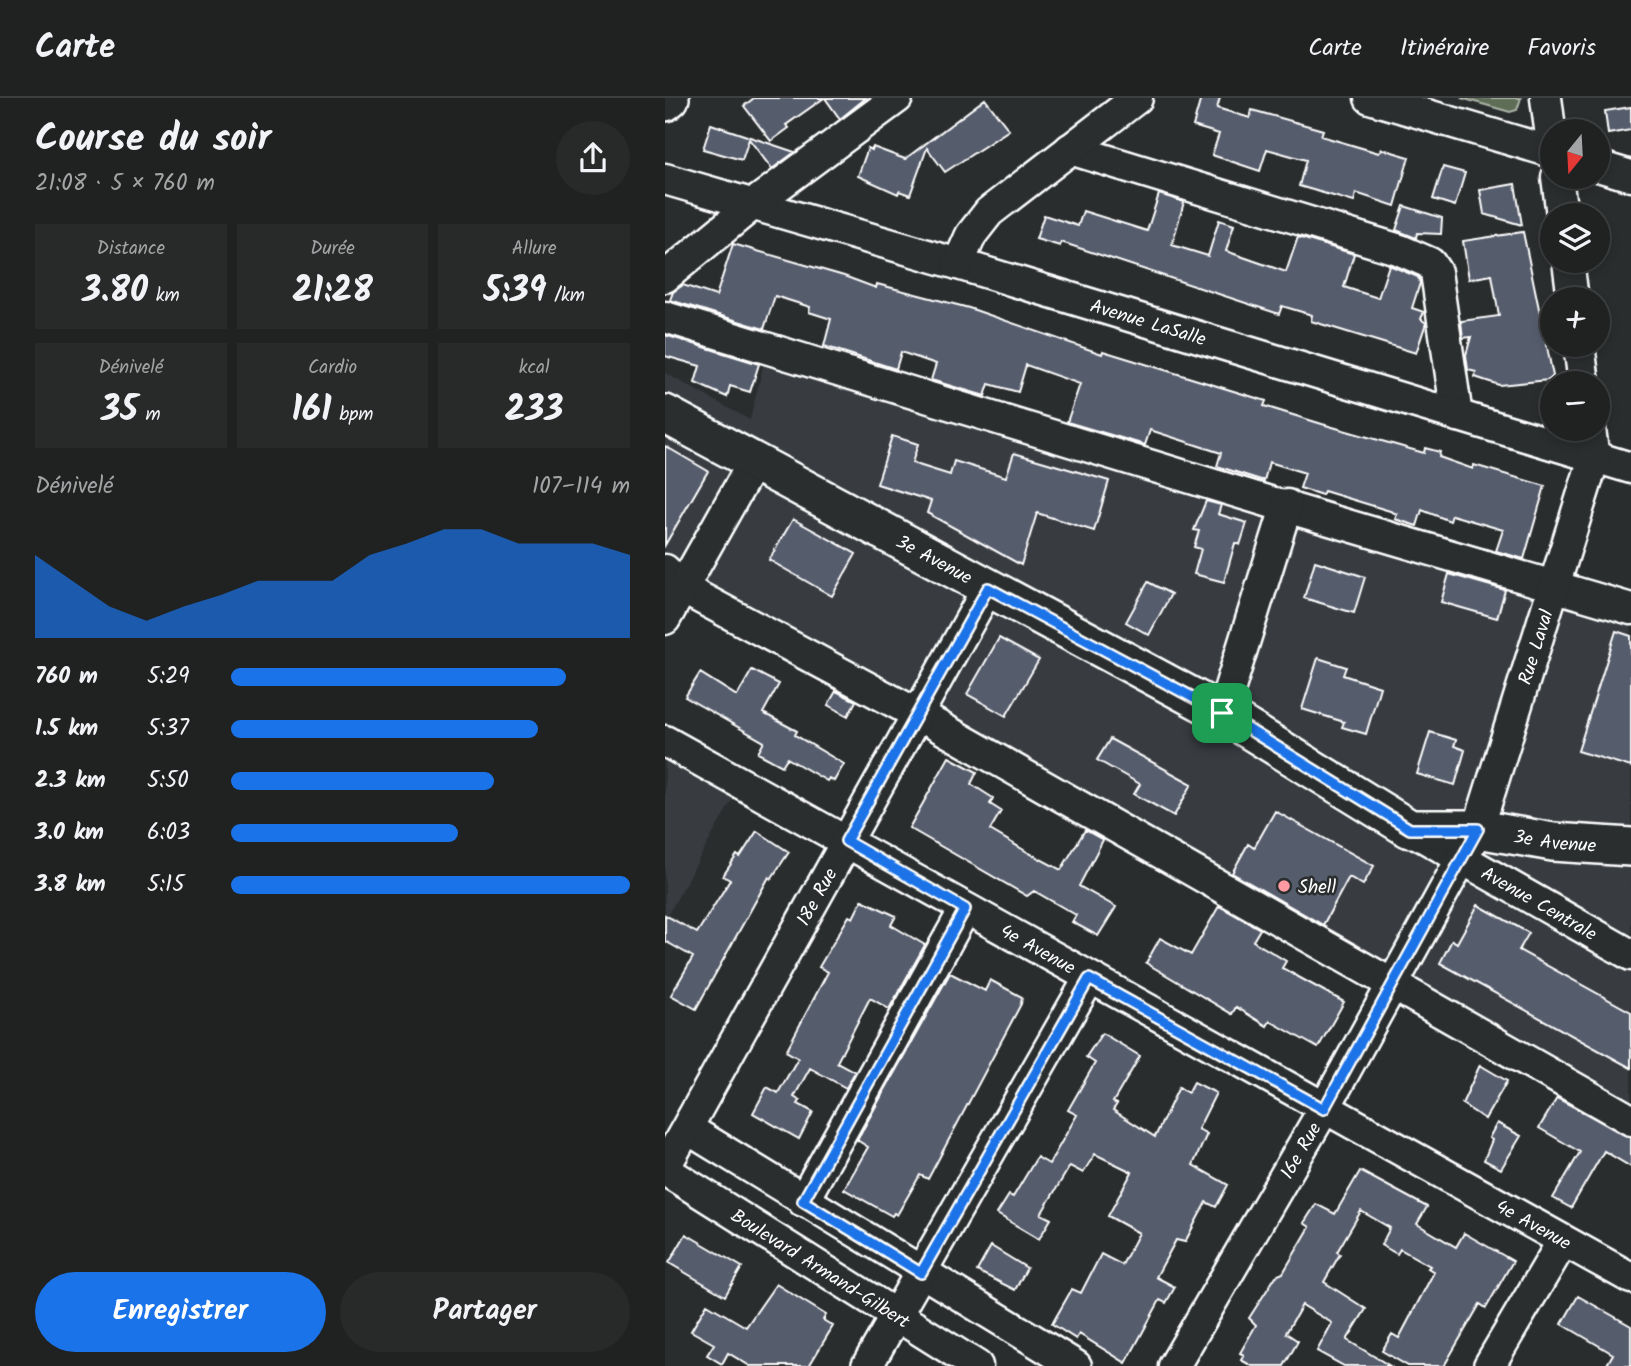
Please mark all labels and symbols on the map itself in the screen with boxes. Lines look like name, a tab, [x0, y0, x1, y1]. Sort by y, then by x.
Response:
north arrow	[1540, 119, 1610, 189]
street label: Avenue LaSalle	[1086, 292, 1210, 355]
street label: 3e Avenue	[890, 528, 978, 594]
street label: Rue Laval	[1511, 606, 1563, 689]
pin	[1192, 683, 1252, 743]
street label: 3e Avenue	[1511, 822, 1597, 862]
street label: Avenue Centrale	[1475, 859, 1603, 950]
street label: 18e Rue	[789, 862, 846, 932]
place label: Shell	[1298, 873, 1336, 903]
marker: Shell	[1276, 878, 1292, 894]
street label: 4e Avenue	[994, 917, 1081, 984]
street label: 16e Rue	[1273, 1117, 1330, 1185]
street label: 4e Avenue	[1489, 1193, 1577, 1259]
street label: Boulevard Armand-Gilbert	[724, 1202, 916, 1338]

